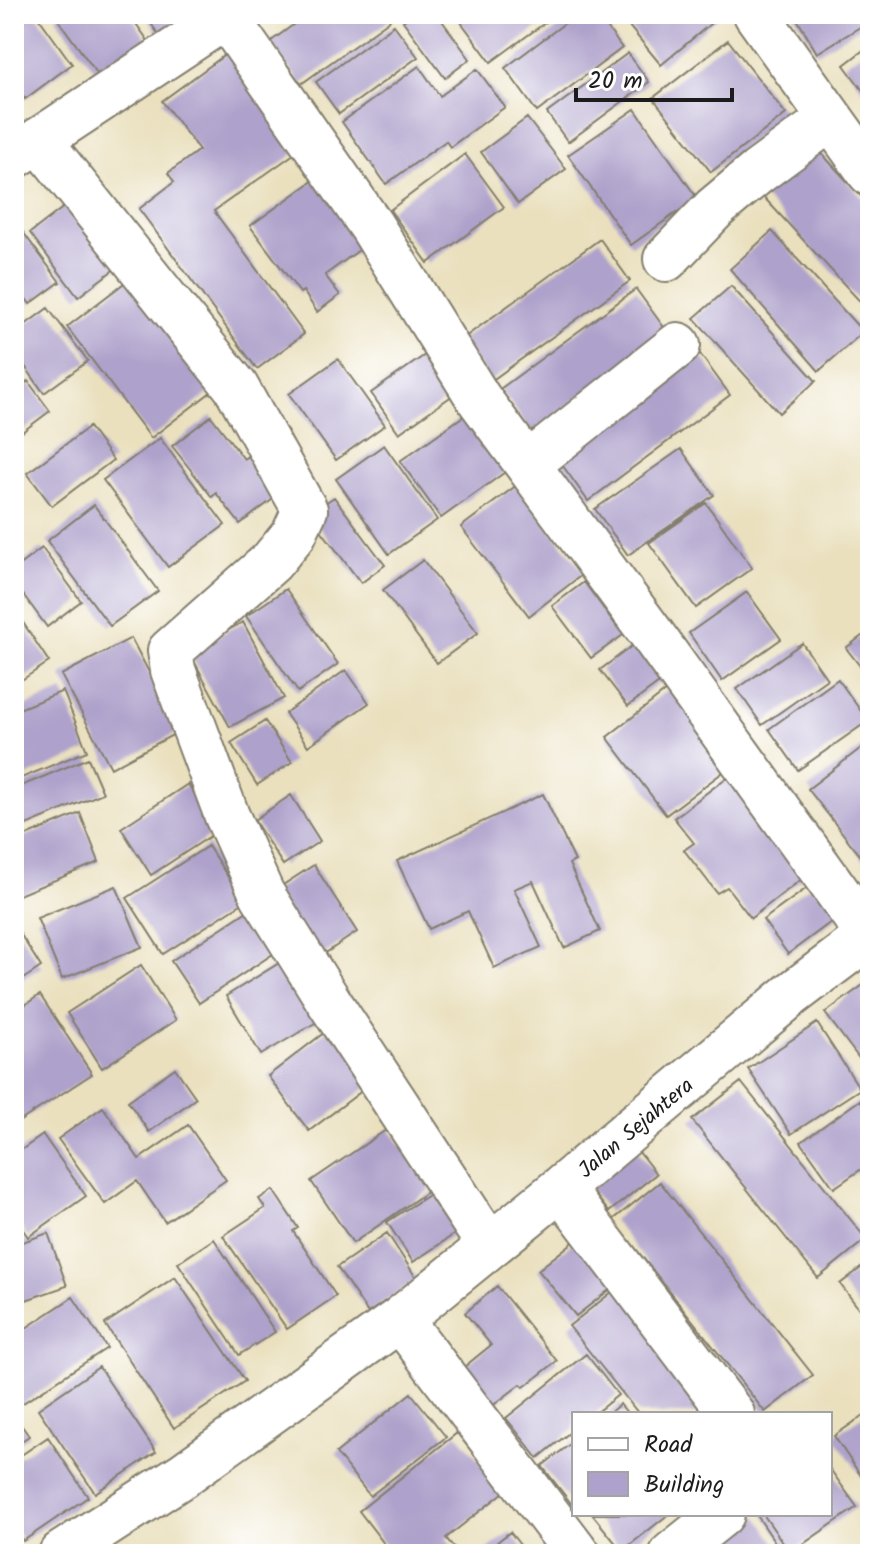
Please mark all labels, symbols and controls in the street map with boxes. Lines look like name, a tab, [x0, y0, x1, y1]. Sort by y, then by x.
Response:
scale bar	[576, 52, 732, 102]
text: 20 m	[588, 62, 643, 101]
street label: Jalan Sejahtera	[571, 1070, 702, 1188]
legend	[572, 1412, 832, 1516]
text: Road	[644, 1426, 693, 1465]
text: Building	[644, 1466, 724, 1505]

